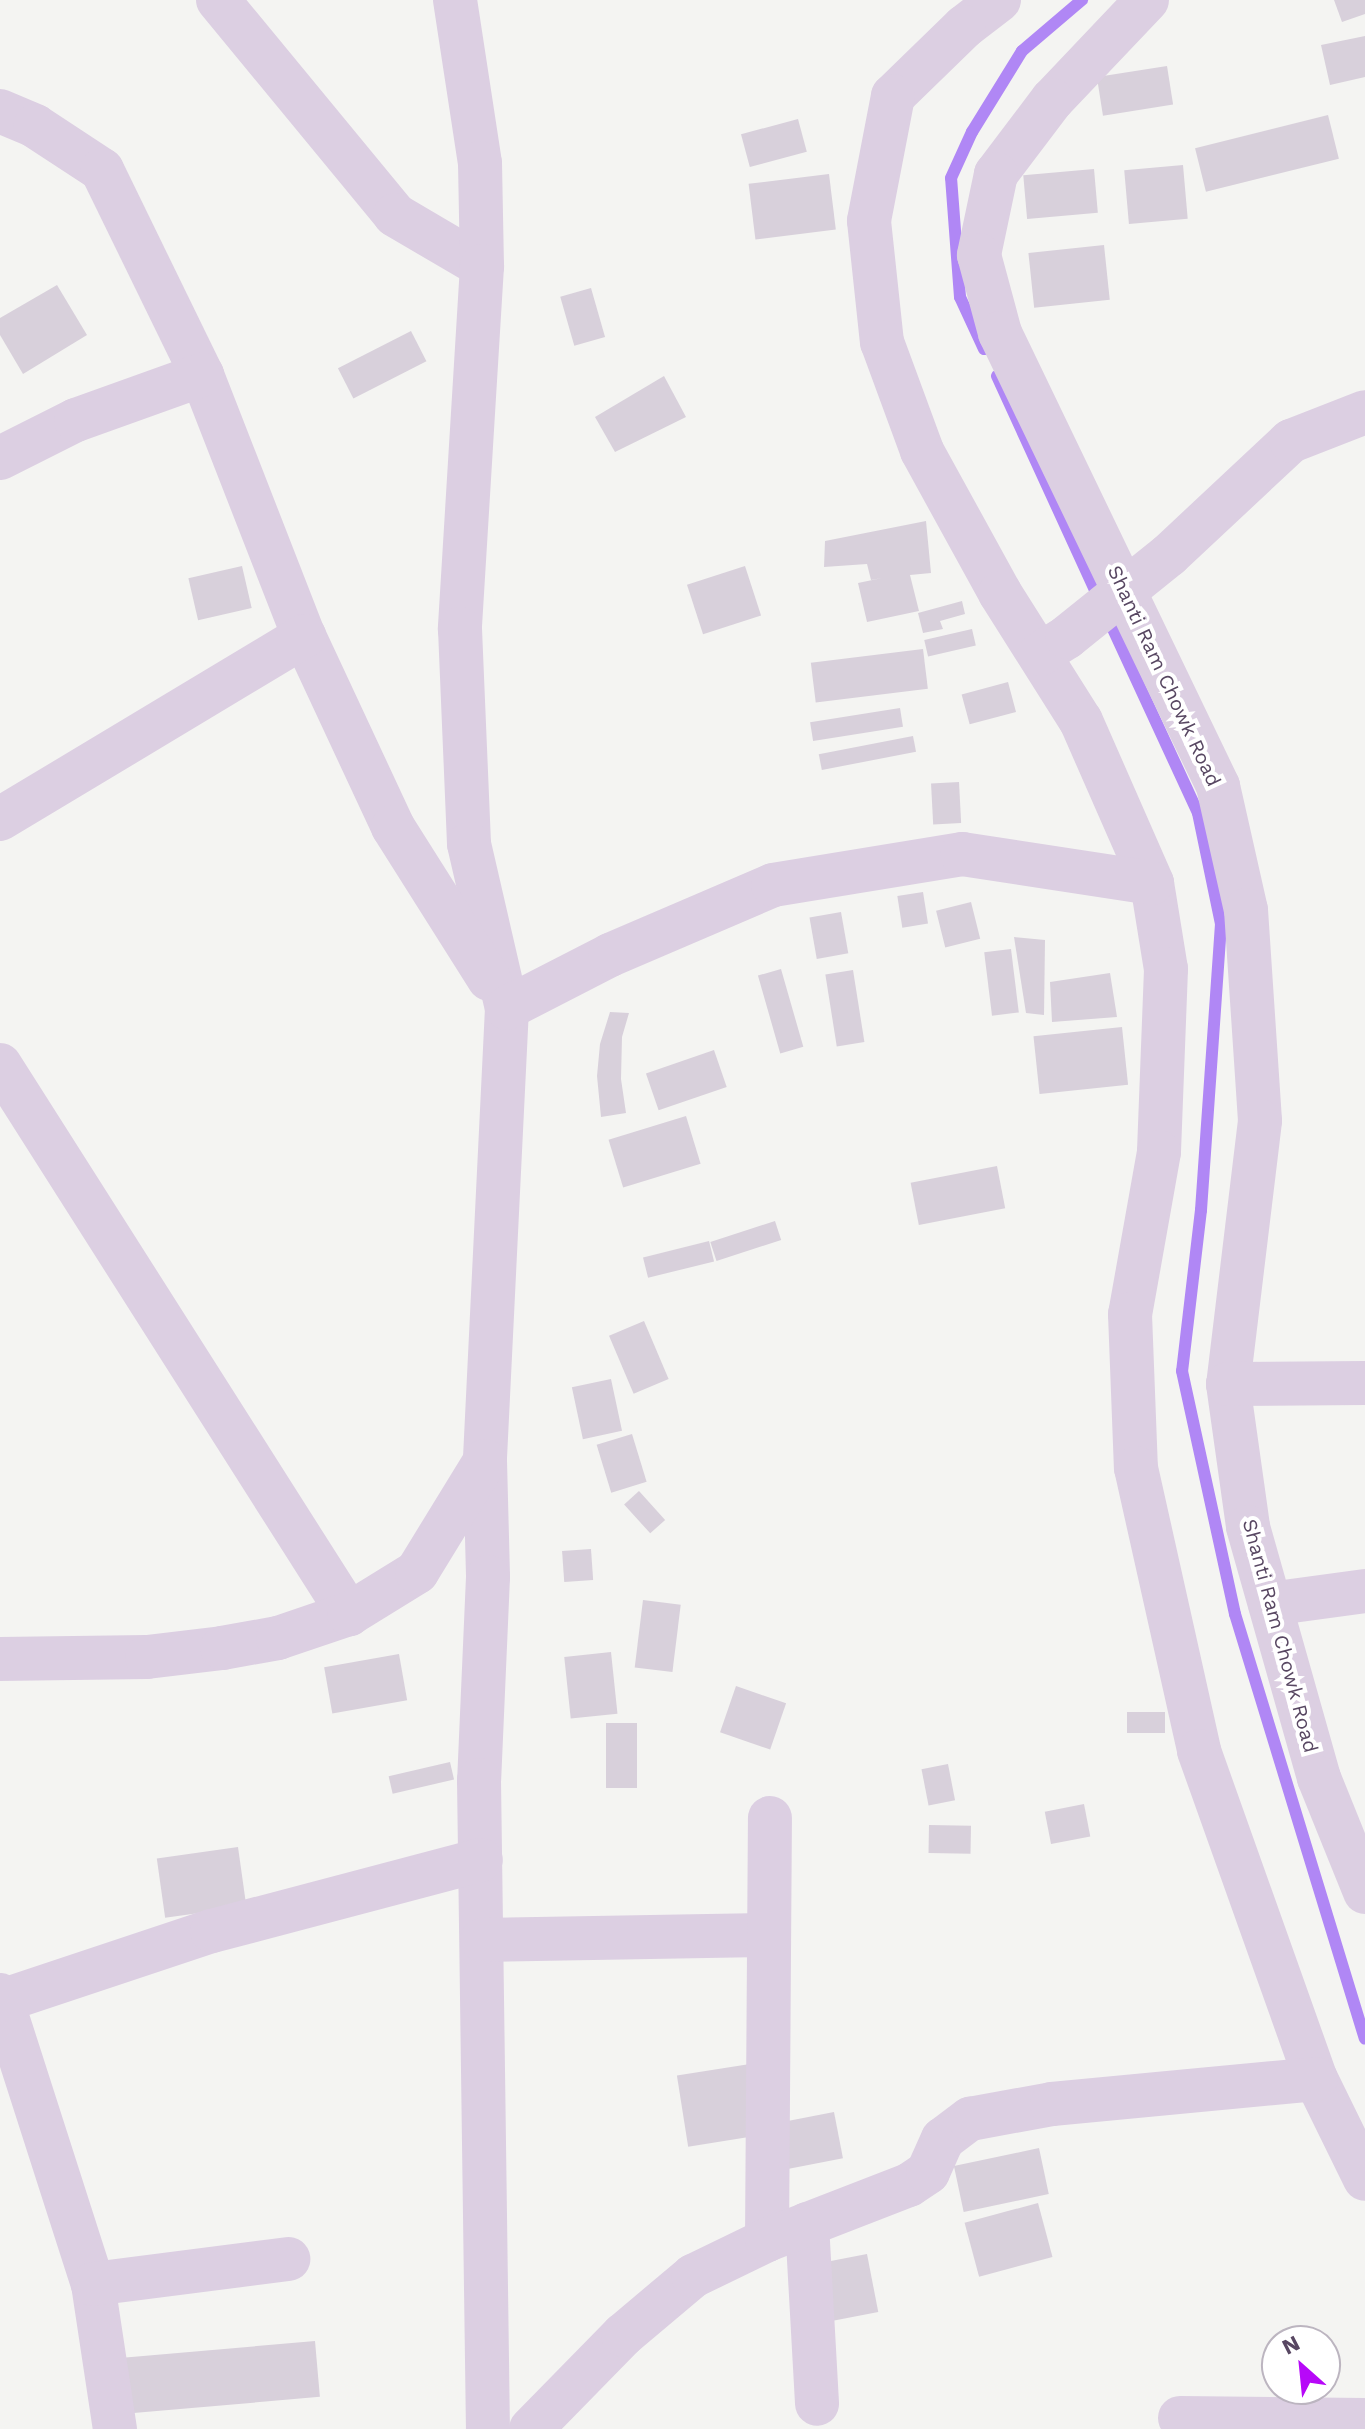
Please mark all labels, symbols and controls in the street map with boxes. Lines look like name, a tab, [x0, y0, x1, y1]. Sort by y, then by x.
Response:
street label: Shanti Ram Chowk Road	[1102, 562, 1226, 790]
street label: Shanti Ram Chowk Road	[1237, 1516, 1323, 1756]
north arrow	[1261, 2325, 1341, 2405]
text: N	[1278, 2330, 1304, 2360]

